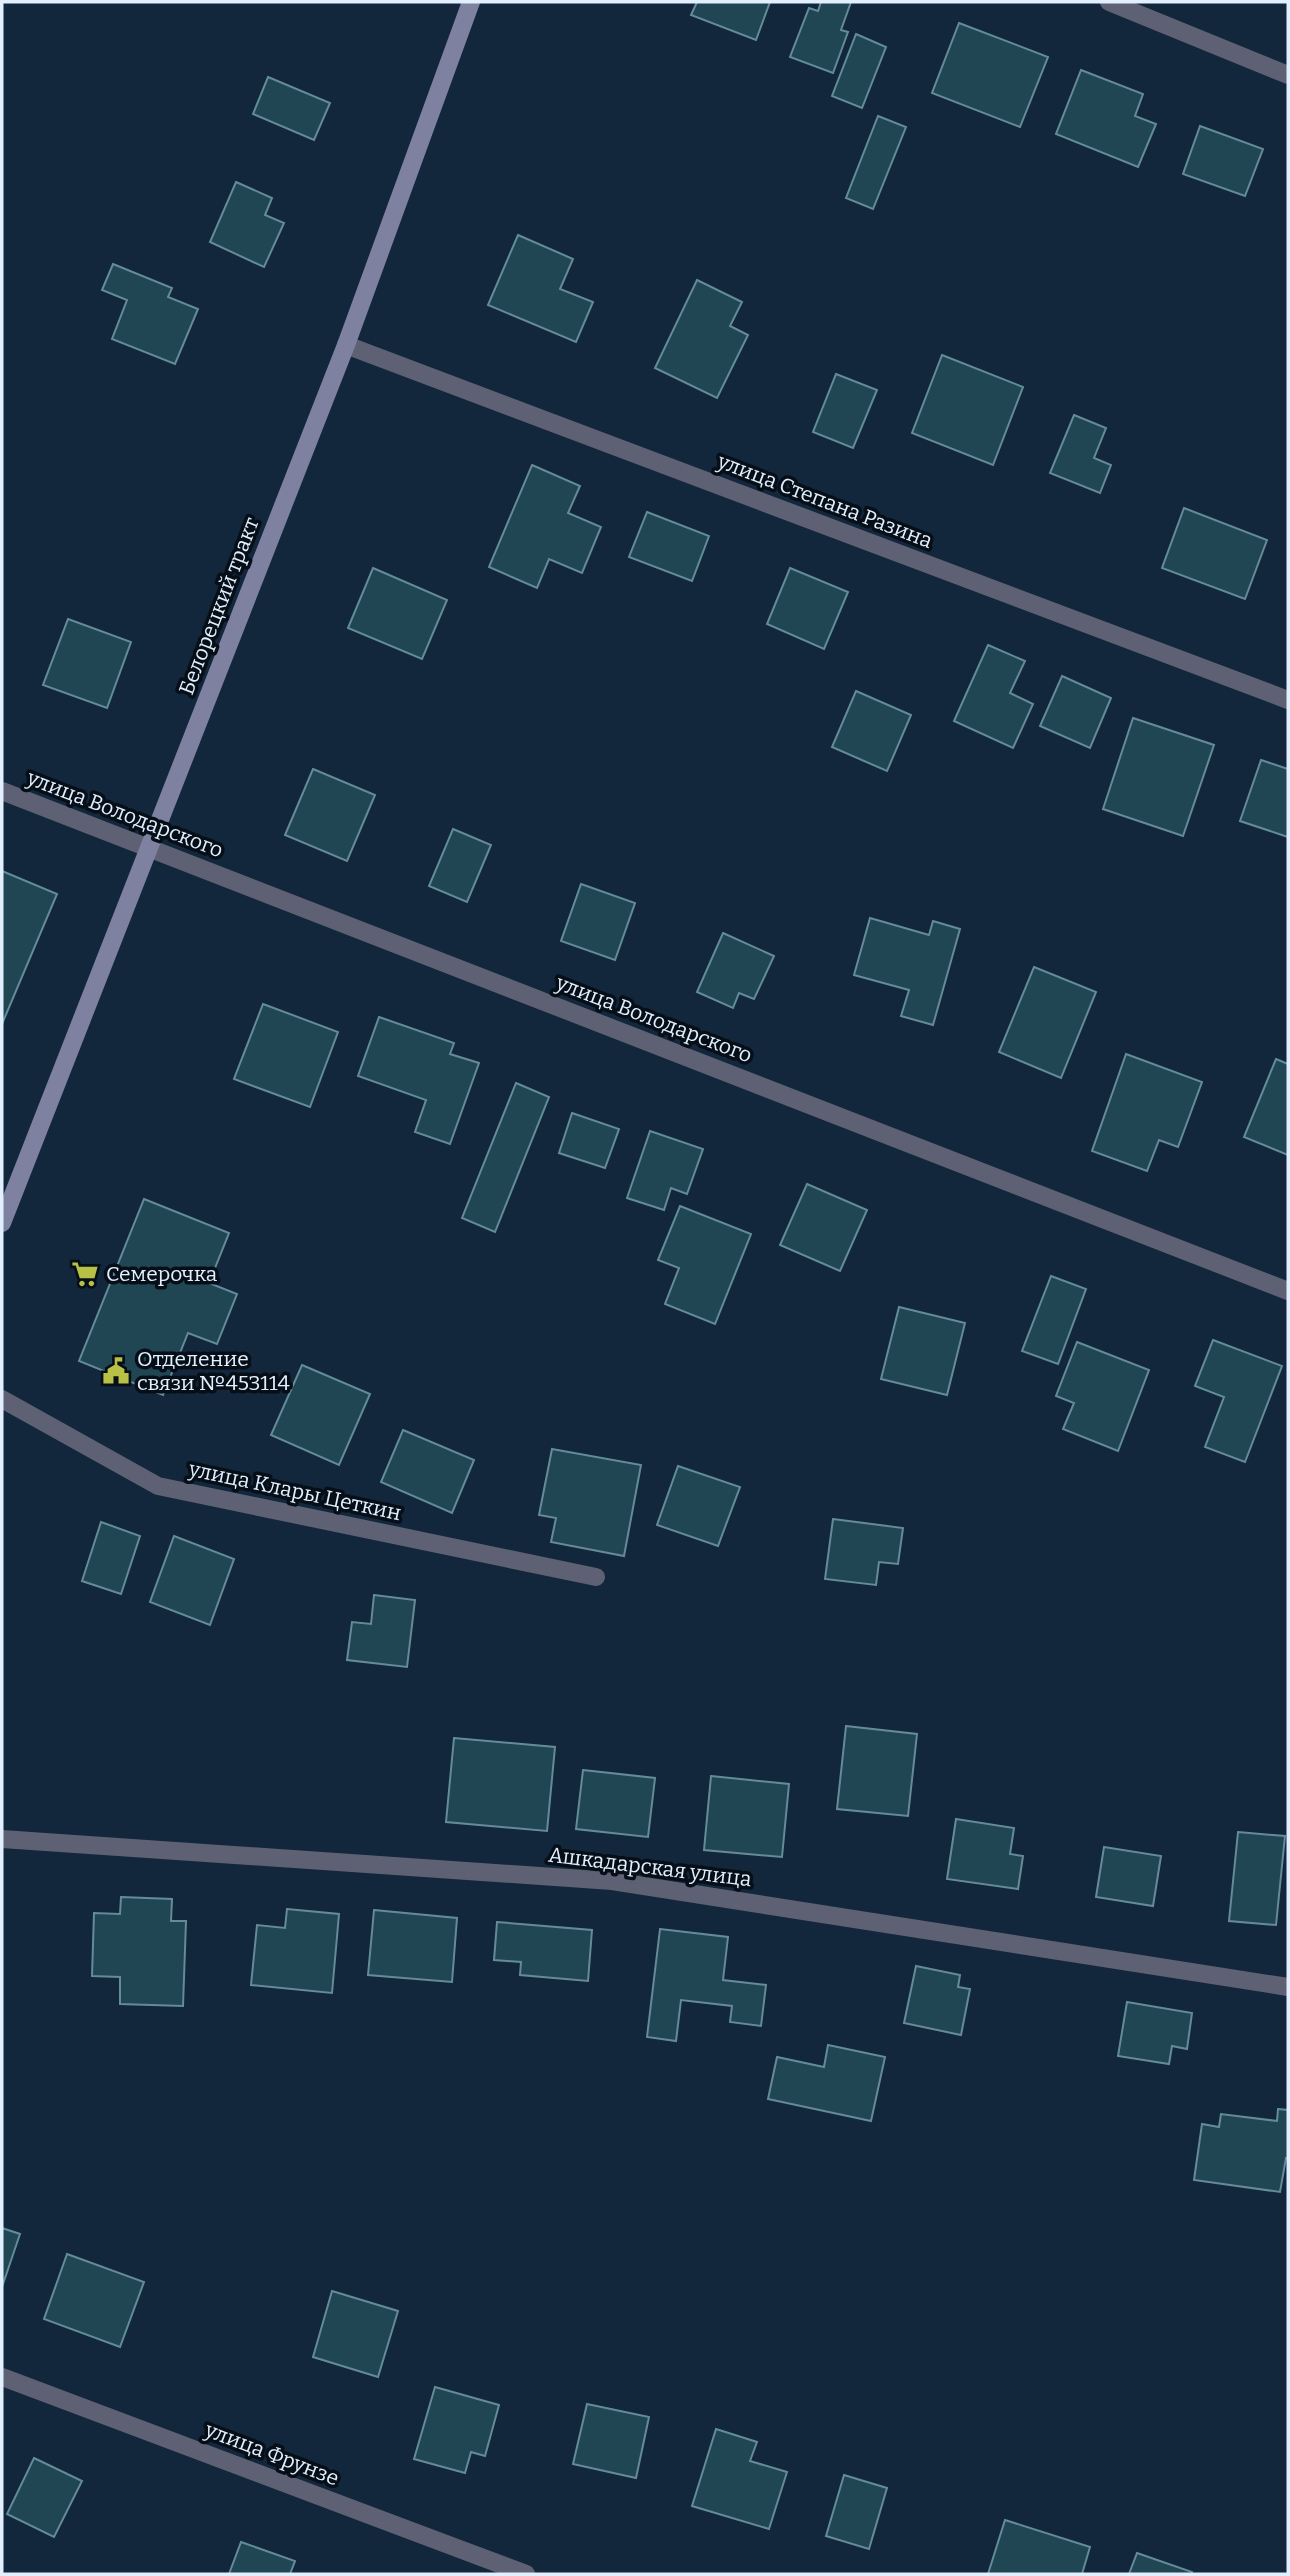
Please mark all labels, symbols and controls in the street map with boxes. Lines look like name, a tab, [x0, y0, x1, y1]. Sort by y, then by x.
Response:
street label: улица Степана Разина	[713, 448, 937, 554]
street label: Белорецкий тракт	[173, 514, 265, 698]
street label: улица Володарского	[22, 764, 227, 863]
street label: улица Володарского	[551, 969, 756, 1068]
supermarket icon: Семерочка	[70, 1259, 100, 1289]
place label: Семерочка	[106, 1261, 218, 1287]
place label: Отделение связи №453114	[137, 1346, 290, 1396]
public building icon: Отделение связи №453114	[101, 1356, 131, 1386]
street label: улица Клары Цеткин	[186, 1456, 404, 1526]
street label: Ашкадарская улица	[547, 1842, 754, 1892]
street label: улица Фрунзе	[200, 2416, 343, 2491]

